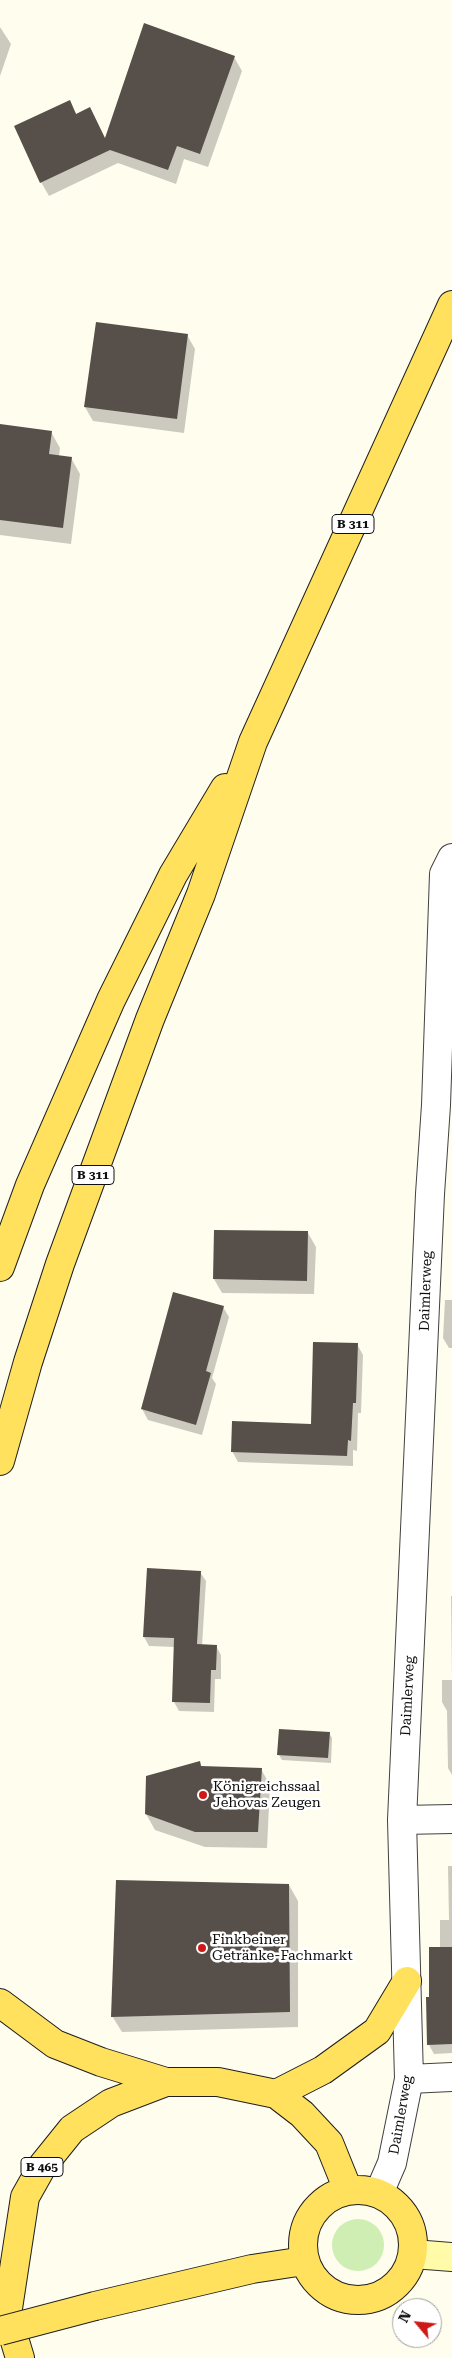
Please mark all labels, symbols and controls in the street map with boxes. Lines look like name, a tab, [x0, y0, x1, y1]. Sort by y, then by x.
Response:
road number: B 311	[332, 514, 374, 534]
road number: B 311	[72, 1166, 114, 1184]
street label: Daimlerweg	[416, 1251, 436, 1331]
street label: Daimlerweg	[398, 1655, 418, 1737]
place label: Königreichssaal Jehovas Zeugen	[213, 1779, 321, 1811]
marker: Königreichssaal Jehovas Zeugen	[197, 1789, 209, 1801]
place label: Finkbeiner Getränke-Fachmarkt	[212, 1932, 353, 1964]
marker: Finkbeiner Getränke-Fachmarkt	[196, 1942, 208, 1954]
street label: Daimlerweg	[386, 2074, 416, 2156]
road number: B 465	[21, 2158, 63, 2176]
north arrow	[392, 2298, 442, 2348]
text: N	[395, 2308, 414, 2325]

